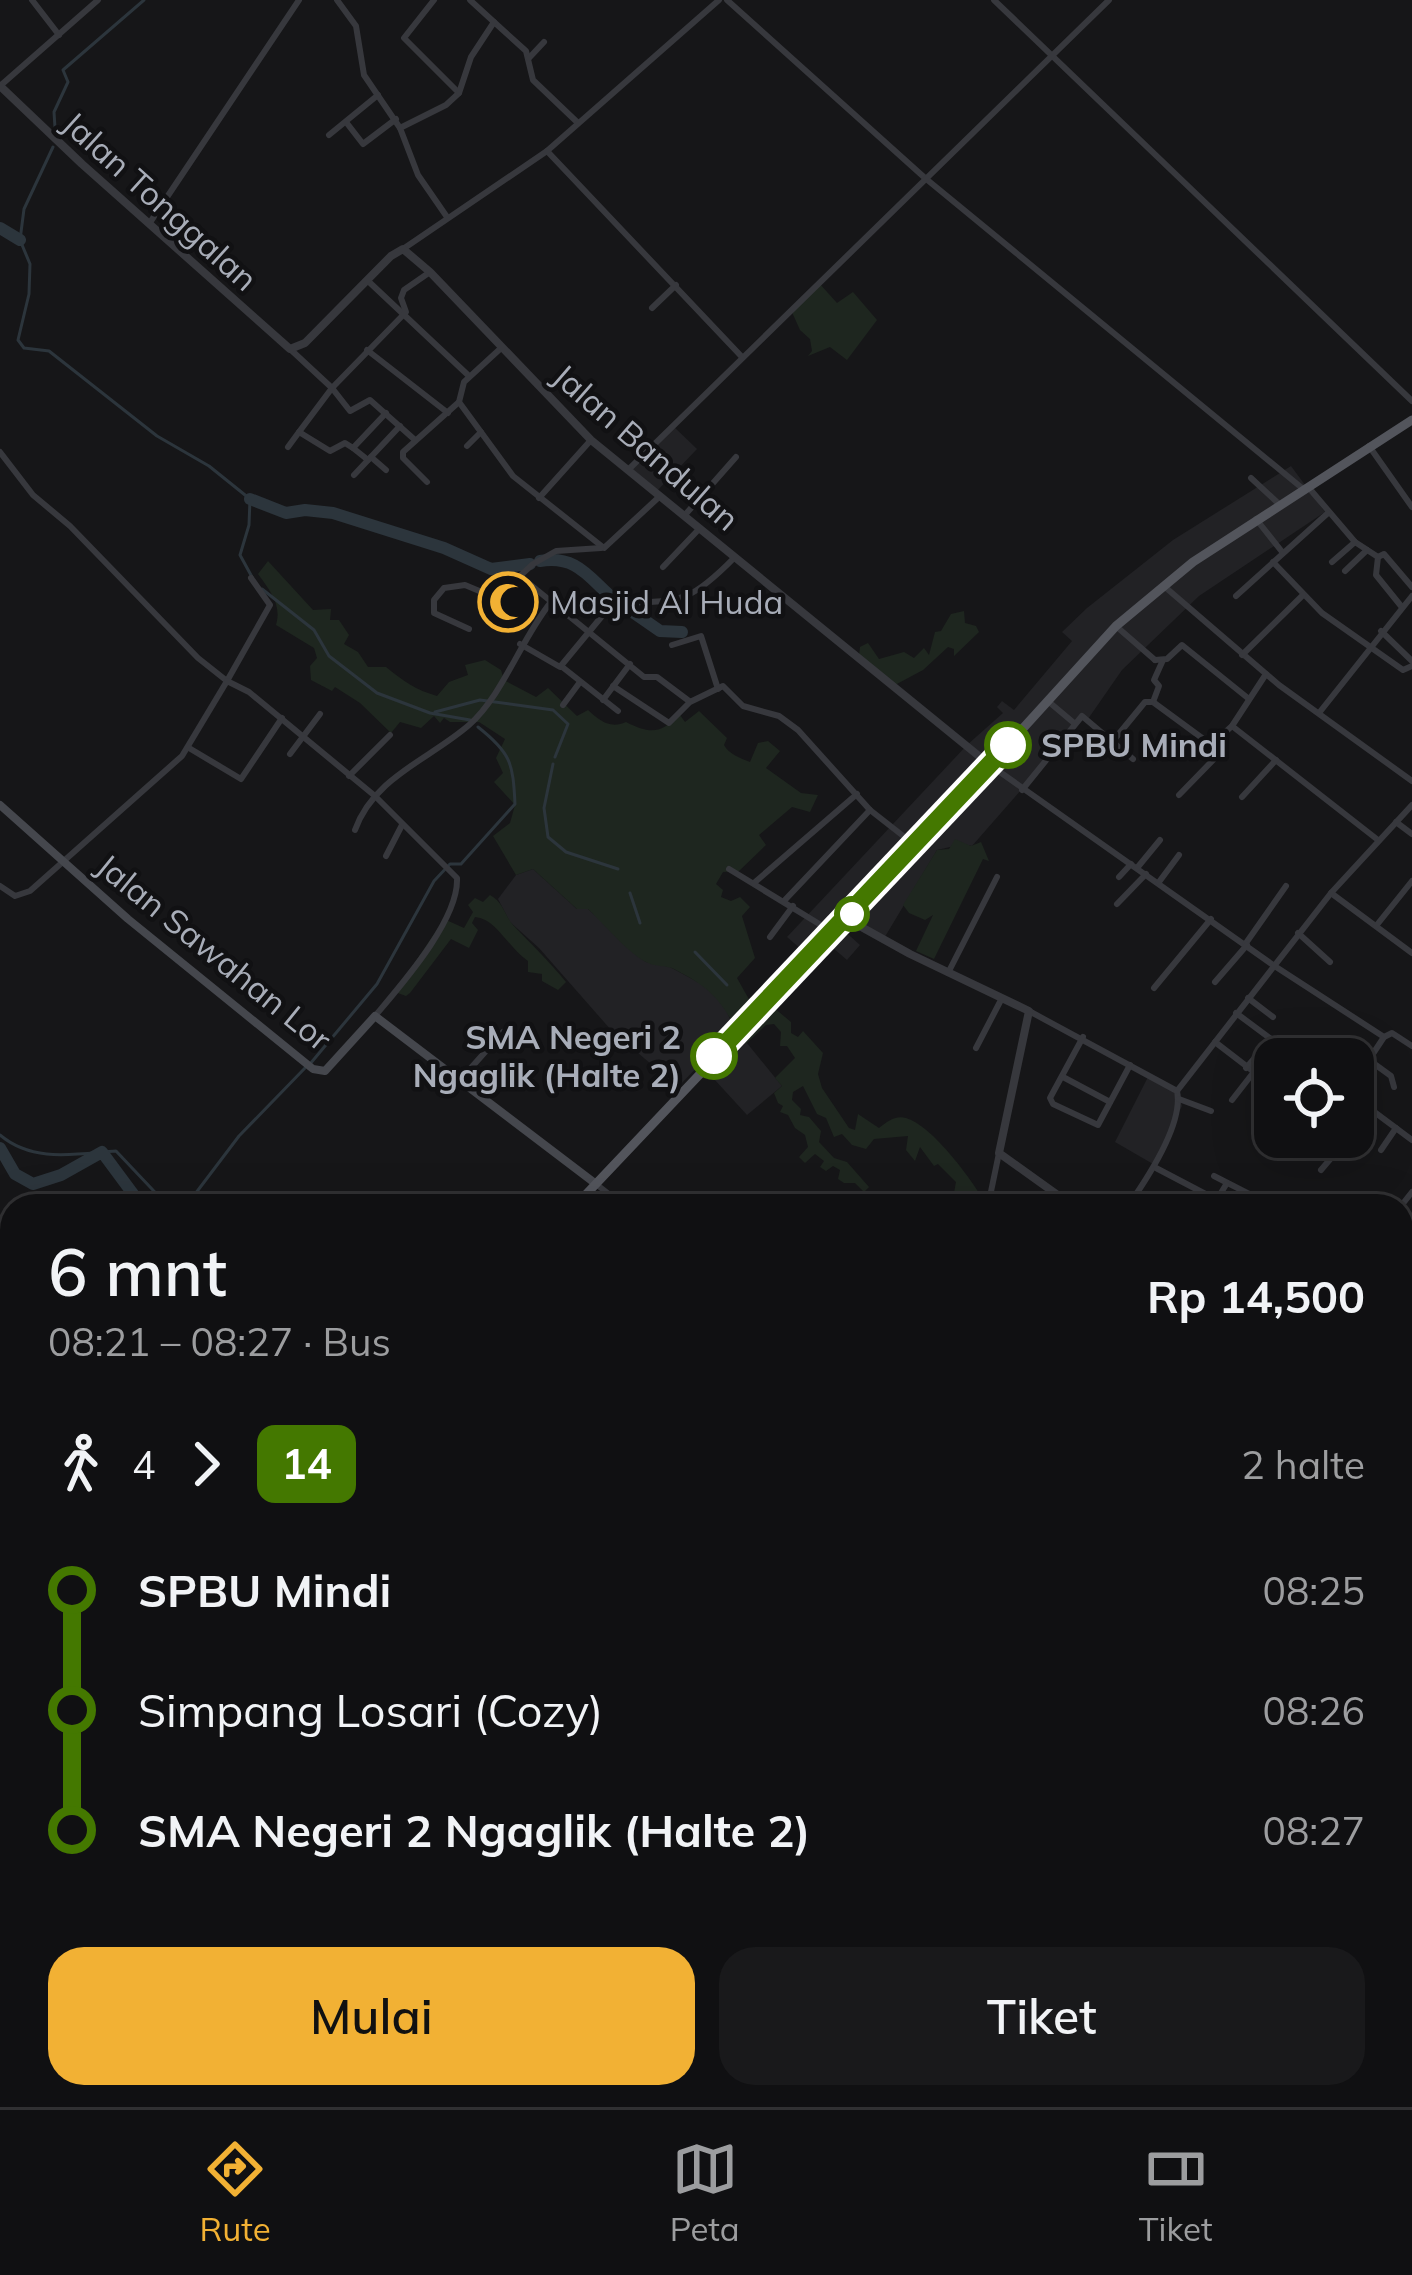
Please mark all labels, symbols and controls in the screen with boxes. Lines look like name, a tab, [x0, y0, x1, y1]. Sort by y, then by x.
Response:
street label: Jalan Tonggalan	[54, 102, 266, 299]
street label: Jalan Bandulan	[545, 354, 748, 539]
mosque icon: Masjid Al Huda	[477, 571, 539, 633]
place label: Masjid Al Huda	[550, 581, 783, 622]
marker: SPBU Mindi	[986, 723, 1030, 767]
place label: SPBU Mindi	[1041, 724, 1227, 765]
street label: Jalan Sawahan Lor	[89, 844, 340, 1059]
unlabelled marker	[836, 898, 868, 930]
place label: SMA Negeri 2 Ngaglik (Halte 2)	[413, 1016, 681, 1095]
marker: SMA Negeri 2 Ngaglik (Halte 2)	[692, 1034, 736, 1078]
map controls	[1254, 1038, 1374, 1158]
button: locate	[1254, 1038, 1374, 1158]
text: 6 mnt	[48, 1230, 227, 1313]
text: Rp 14,500	[1147, 1268, 1365, 1324]
text: 08:21 – 08:27 · Bus	[48, 1317, 391, 1366]
icon: walk	[48, 1431, 114, 1497]
icon: forward	[173, 1431, 239, 1497]
text: 14	[281, 1437, 332, 1490]
text: 4	[132, 1440, 155, 1489]
text: 2 halte	[1241, 1440, 1365, 1489]
text: SPBU Mindi	[138, 1562, 391, 1618]
text: 08:25	[1263, 1566, 1365, 1615]
text: Simpang Losari (Cozy)	[138, 1682, 603, 1738]
text: 08:26	[1263, 1686, 1365, 1735]
text: SMA Negeri 2 Ngaglik (Halte 2)	[138, 1802, 810, 1858]
text: 08:27	[1263, 1806, 1365, 1855]
button: Mulai	[48, 1947, 695, 2085]
button: Tiket	[719, 1947, 1365, 2085]
tab: Rute	[199, 2136, 271, 2249]
tab: Peta	[670, 2136, 740, 2249]
tab: Tiket	[1139, 2136, 1213, 2249]

